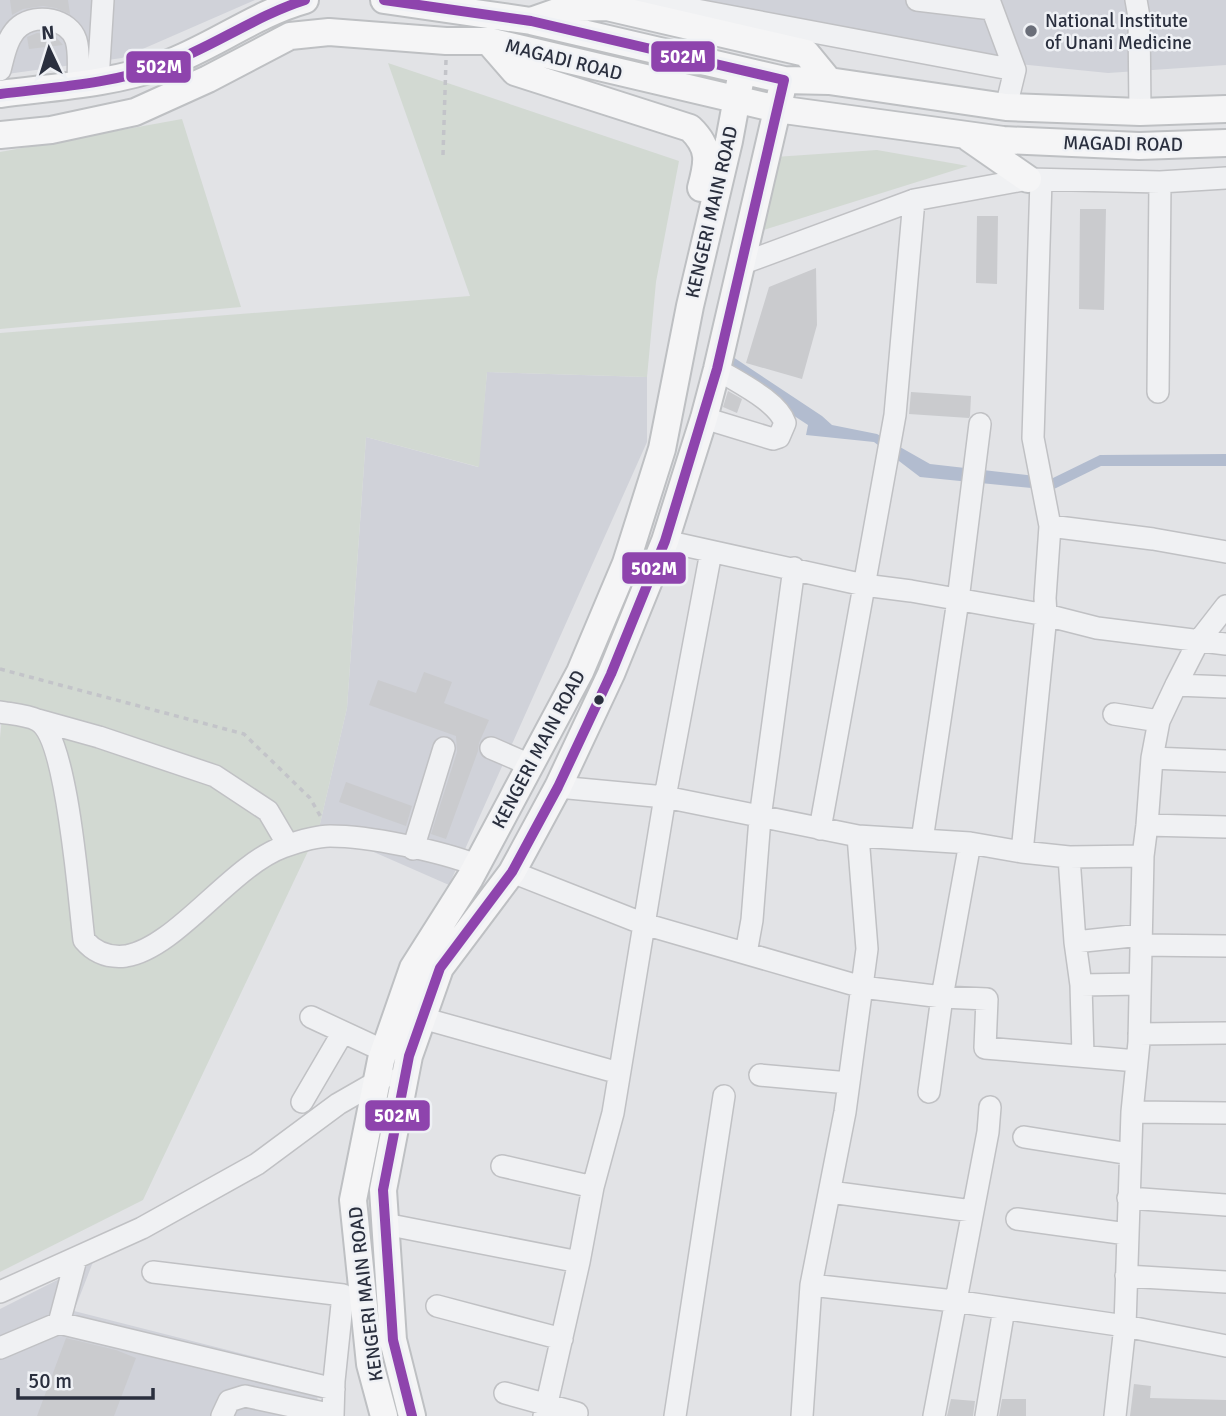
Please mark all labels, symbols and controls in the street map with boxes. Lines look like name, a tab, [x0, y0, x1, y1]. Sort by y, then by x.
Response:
place label: National Institute of Unani Medicine	[1045, 9, 1192, 55]
north arrow	[14, 14, 84, 84]
text: N	[40, 21, 55, 45]
marker: National Institute of Unani Medicine	[1023, 23, 1039, 39]
street label: MAGADI ROAD	[503, 34, 625, 86]
line badge: 502M	[650, 40, 716, 73]
text: 502M	[660, 45, 706, 69]
line badge: 502M	[125, 50, 192, 84]
text: 502M	[136, 55, 182, 79]
street label: KENGERI MAIN ROAD	[680, 124, 743, 301]
street label: MAGADI ROAD	[1063, 131, 1183, 157]
line badge: 502M	[621, 551, 687, 585]
text: 502M	[631, 557, 677, 581]
street label: KENGERI MAIN ROAD	[487, 666, 591, 833]
unlabelled marker	[592, 693, 606, 707]
line badge: 502M	[364, 1099, 431, 1132]
text: 502M	[374, 1104, 420, 1128]
street label: KENGERI MAIN ROAD	[343, 1205, 389, 1383]
scale bar	[18, 1356, 152, 1400]
text: 50 m	[28, 1368, 72, 1394]

